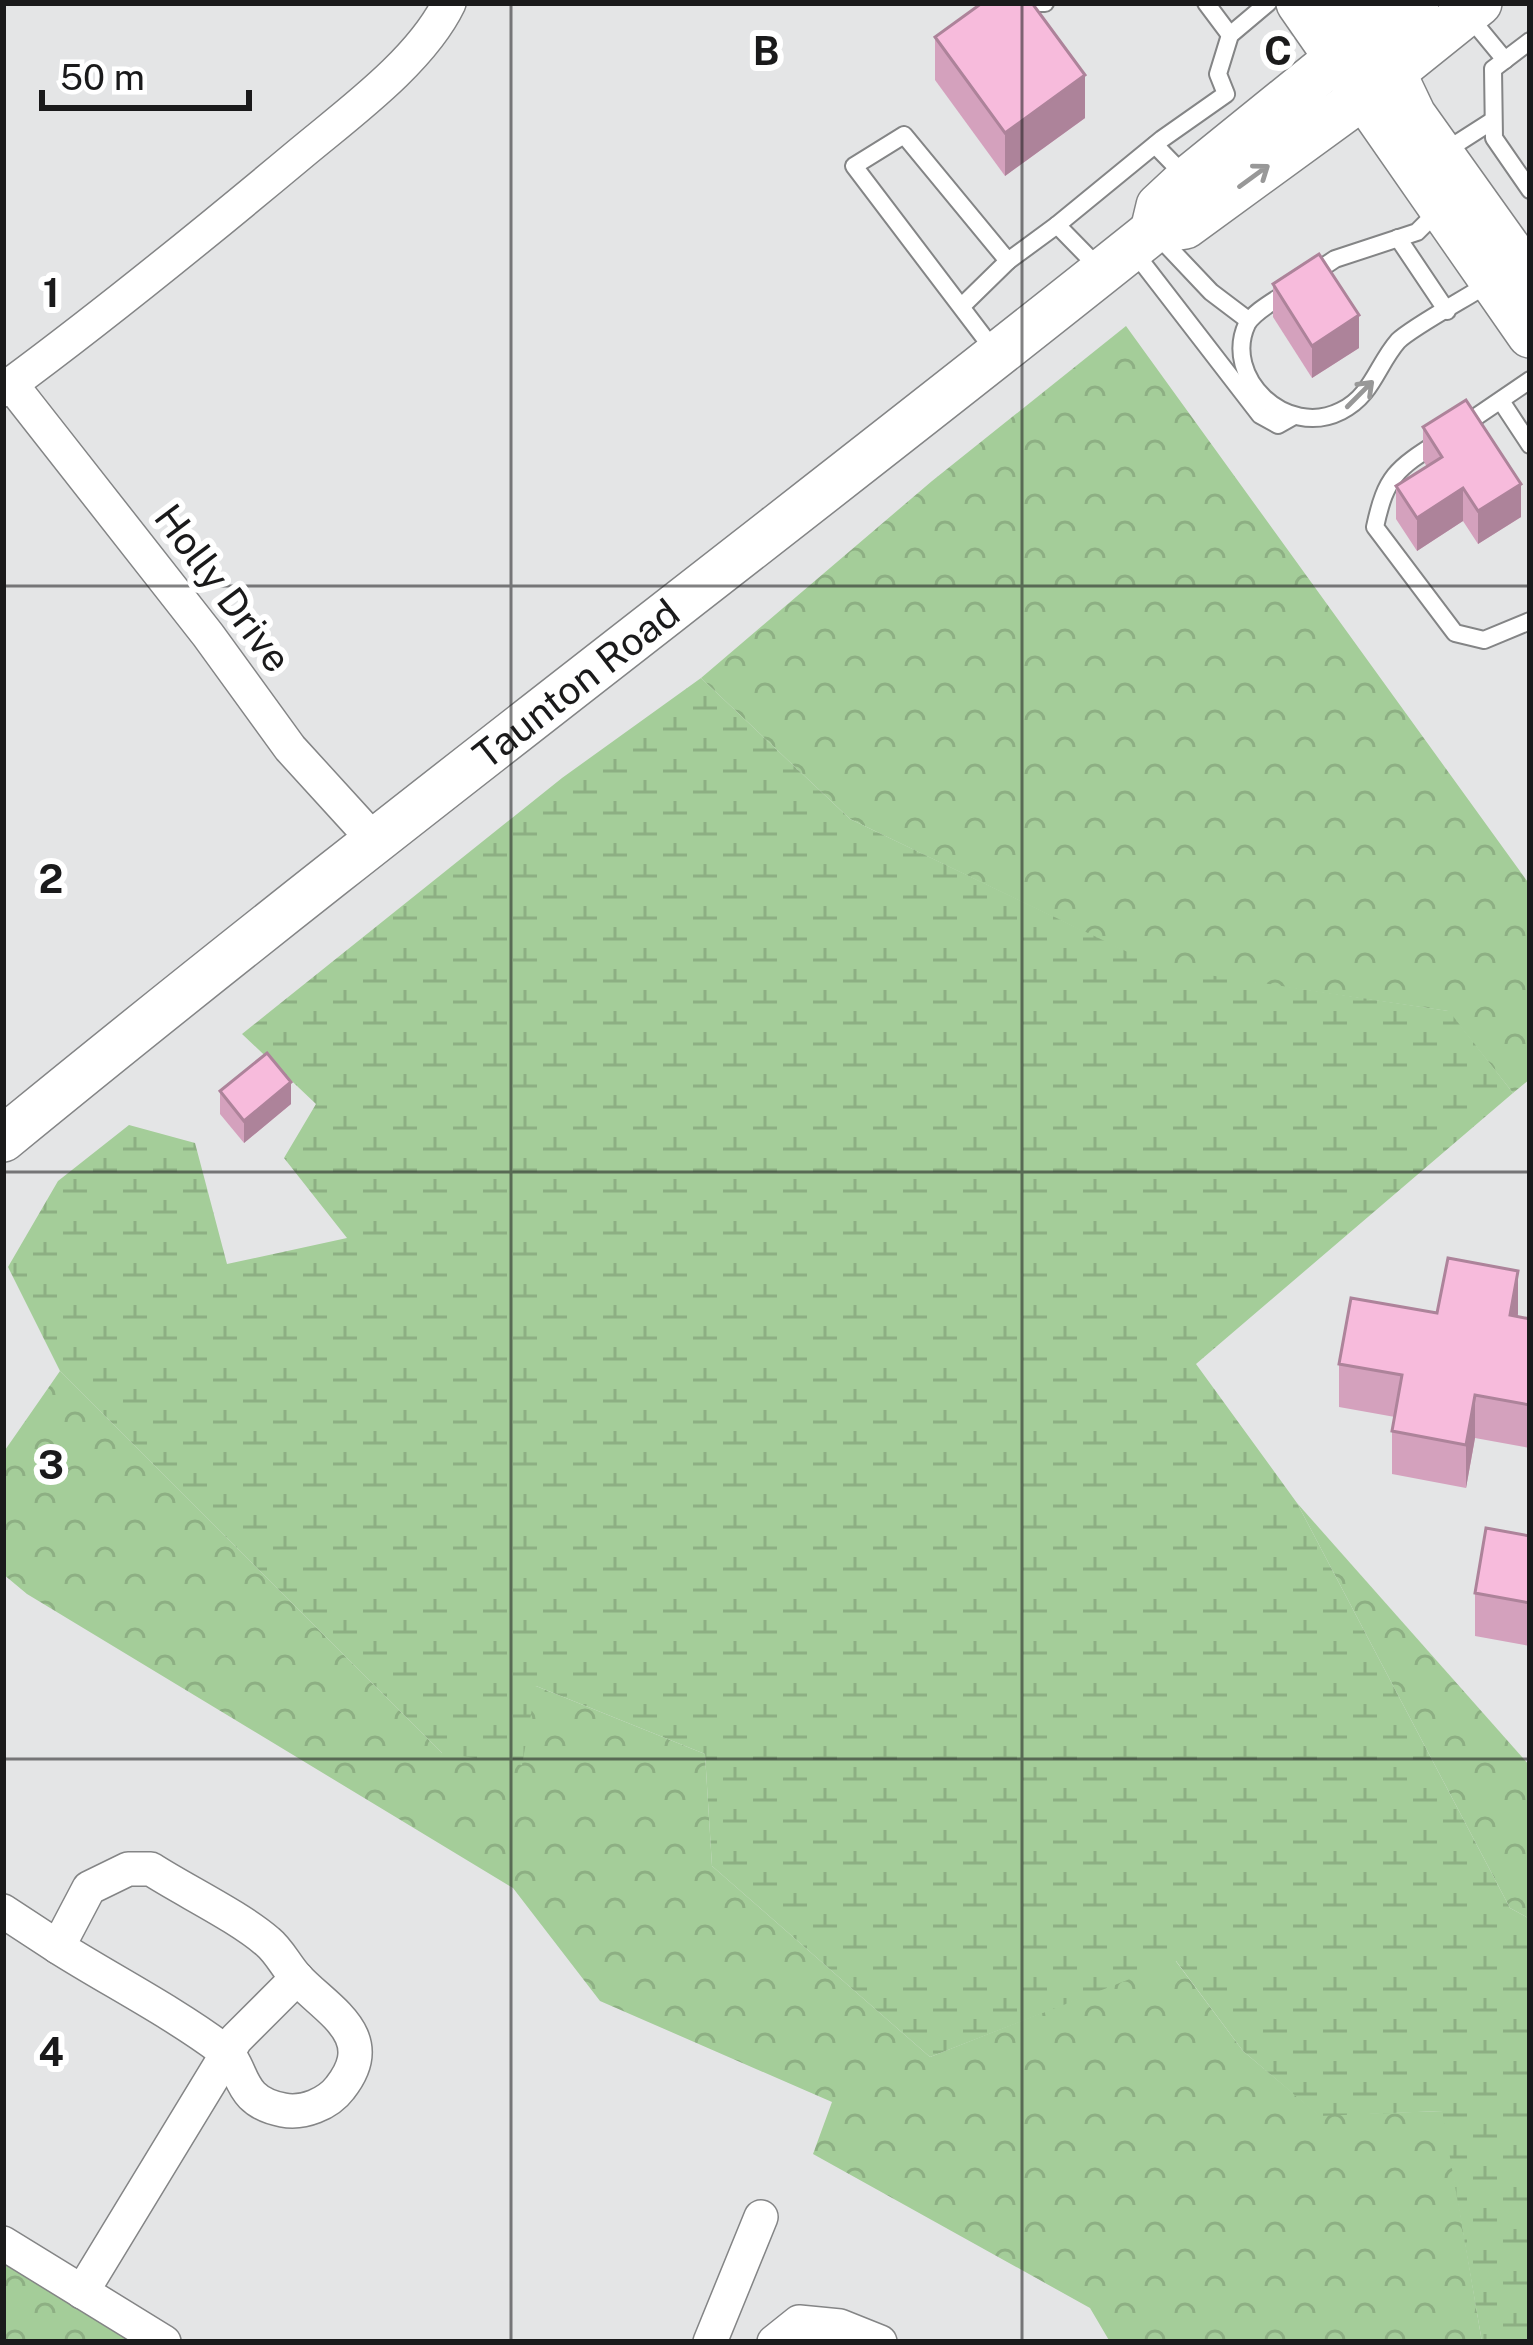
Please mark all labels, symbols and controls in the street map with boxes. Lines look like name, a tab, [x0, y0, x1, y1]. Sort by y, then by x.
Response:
text: B	[753, 28, 779, 74]
text: C	[1264, 28, 1292, 74]
scale bar	[42, 36, 249, 110]
text: 50 m	[60, 56, 145, 98]
one-way arrow	[1237, 163, 1270, 189]
text: 1	[43, 270, 59, 316]
one-way arrow	[1345, 379, 1375, 409]
street label: Holly Drive	[145, 495, 301, 681]
street label: Taunton Road	[464, 589, 688, 778]
text: 2	[39, 856, 63, 902]
text: 3	[38, 1442, 64, 1488]
text: 4	[38, 2029, 64, 2075]

